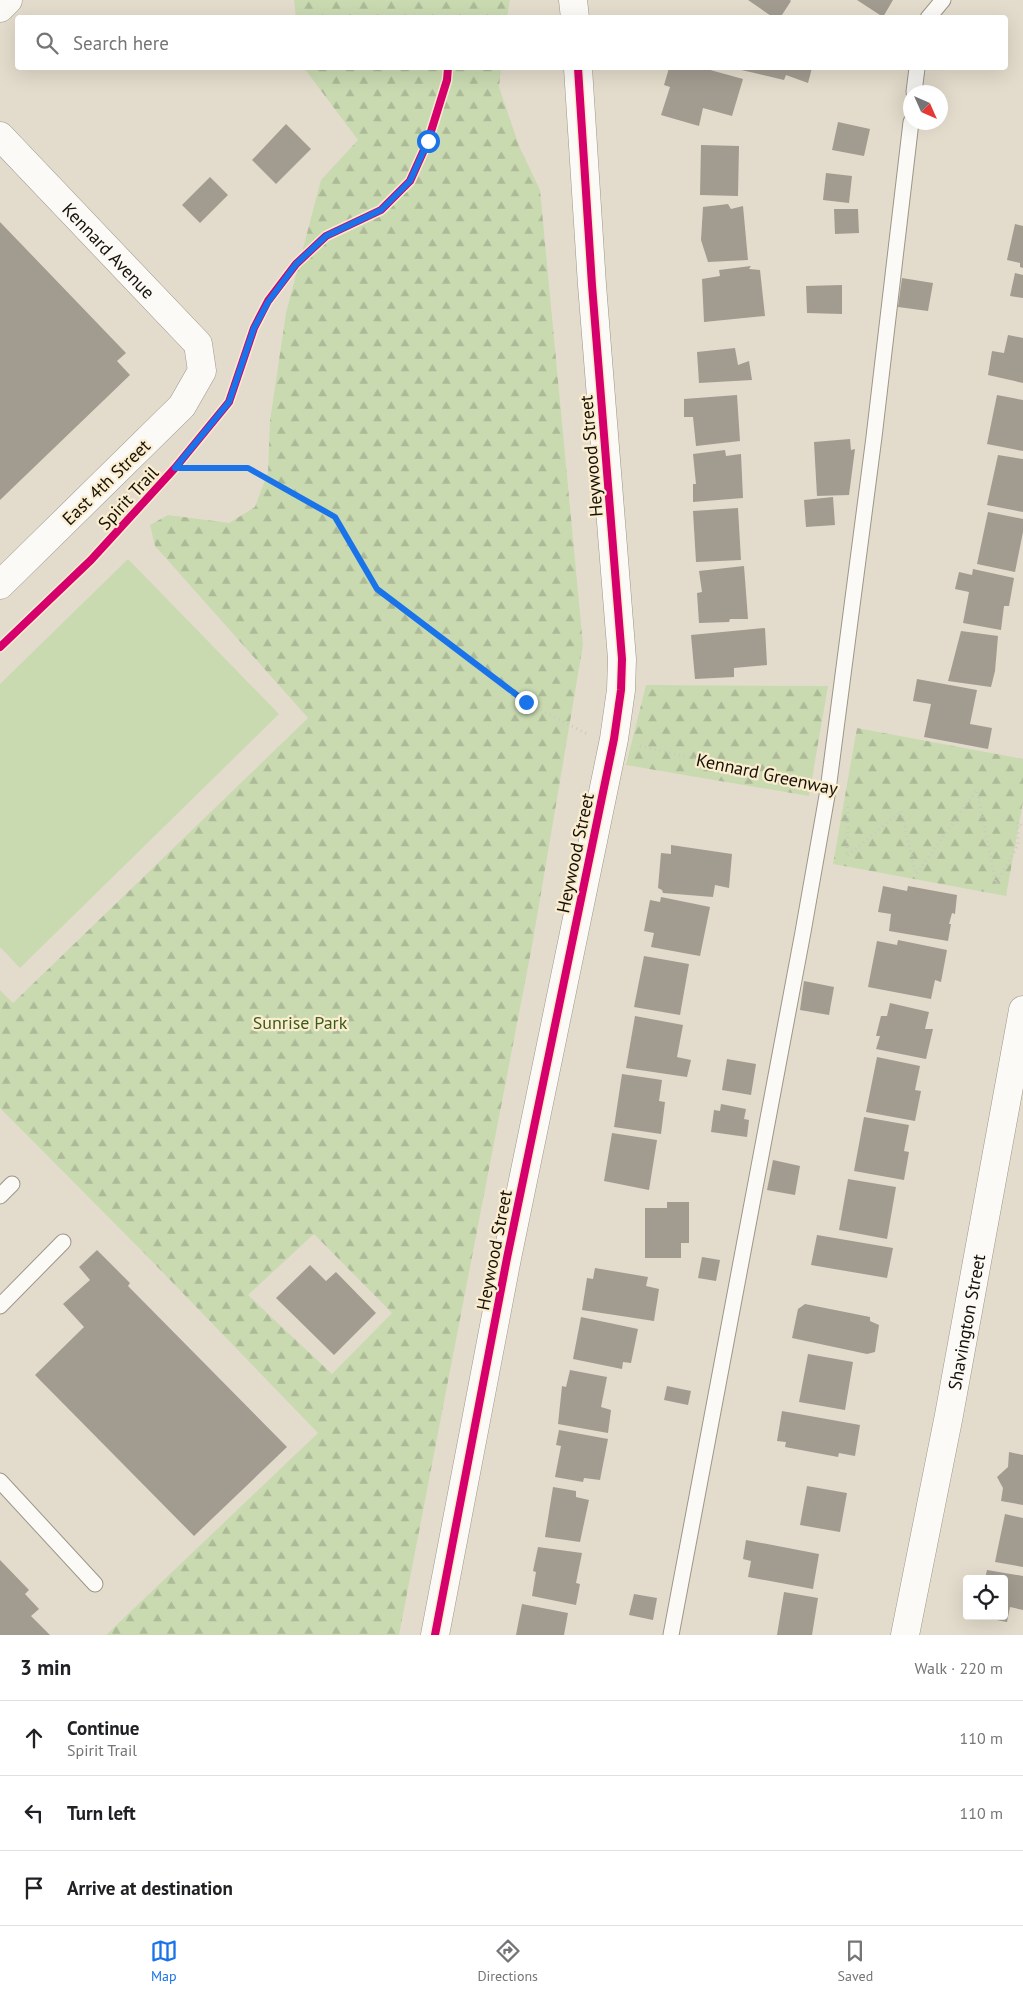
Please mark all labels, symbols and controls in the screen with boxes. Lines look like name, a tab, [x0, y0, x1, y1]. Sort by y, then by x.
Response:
search box	[15, 15, 1008, 70]
icon: search	[33, 29, 61, 57]
text: Search here	[73, 31, 169, 55]
north arrow	[903, 85, 948, 130]
route start	[417, 130, 440, 153]
street label: Kennard Avenue	[58, 198, 160, 303]
street label: Heywood Street	[574, 394, 608, 518]
street label: East 4th Street	[57, 434, 155, 530]
street label: Spirit Trail	[93, 461, 164, 535]
route end	[515, 691, 538, 714]
street label: Kennard Greenway	[694, 748, 840, 800]
street label: Heywood Street	[551, 791, 599, 915]
park label: Sunrise Park	[253, 1011, 348, 1034]
street label: Heywood Street	[471, 1188, 517, 1312]
street label: Shavington Street	[942, 1252, 990, 1392]
map controls	[963, 1575, 1008, 1620]
button: locate	[963, 1575, 1008, 1620]
text: 3 min	[20, 1654, 71, 1681]
text: Walk · 220 m	[914, 1658, 1003, 1678]
text: Continue	[67, 1716, 139, 1740]
icon: ahead	[20, 1724, 48, 1752]
text: 110 m	[960, 1728, 1003, 1748]
text: Spirit Trail	[67, 1740, 137, 1760]
icon: left	[20, 1799, 48, 1827]
text: Turn left	[67, 1801, 136, 1825]
text: 110 m	[960, 1803, 1003, 1823]
icon: arrive	[20, 1874, 48, 1902]
text: Arrive at destination	[67, 1876, 233, 1900]
tab: Map	[150, 1937, 178, 1985]
tab: Directions	[477, 1937, 538, 1985]
tab: Saved	[838, 1937, 873, 1985]

